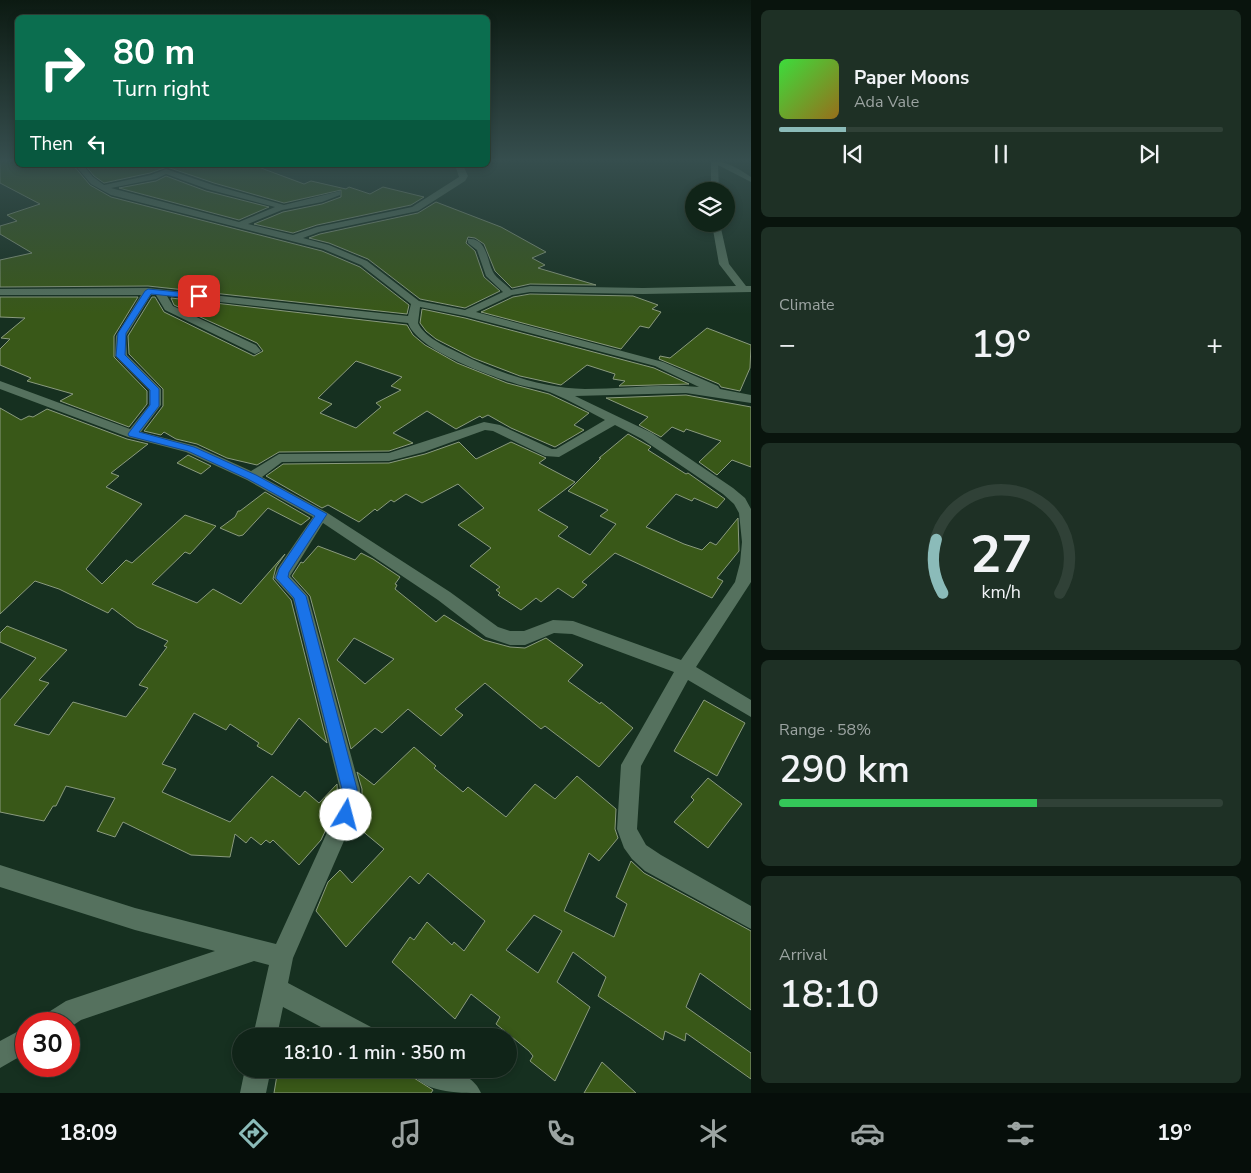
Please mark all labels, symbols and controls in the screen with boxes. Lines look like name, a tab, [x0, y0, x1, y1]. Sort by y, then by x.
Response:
text: 80 m	[113, 29, 195, 76]
icon: right	[30, 35, 95, 100]
text: Paper Moons	[854, 65, 969, 91]
text: Turn right	[113, 74, 209, 104]
text: Ada Vale	[854, 91, 919, 113]
icon: left	[83, 130, 111, 158]
text: Then	[30, 131, 73, 157]
icon: previous	[839, 140, 867, 168]
icon: pause	[987, 140, 1015, 168]
icon: next	[1135, 140, 1163, 168]
map controls	[685, 182, 735, 232]
button: layers	[685, 182, 735, 232]
pin	[178, 275, 220, 317]
icon: arrive	[185, 282, 213, 310]
text: Climate	[779, 294, 834, 316]
text: 19°	[971, 319, 1031, 370]
text: −	[779, 326, 796, 364]
text: +	[1206, 326, 1223, 364]
text: 27	[970, 519, 1032, 590]
text: km/h	[981, 580, 1021, 604]
text: Range · 58%	[779, 719, 871, 741]
text: 290 km	[779, 744, 910, 795]
position arrow	[319, 788, 371, 840]
text: Arrival	[779, 944, 827, 966]
text: 18:10	[779, 969, 879, 1020]
speed limit sign: 30	[15, 1012, 80, 1077]
text: 18:10 · 1 min · 350 m	[283, 1040, 466, 1066]
icon: directions	[236, 1116, 271, 1151]
icon: music	[389, 1116, 424, 1151]
icon: phone	[543, 1116, 578, 1151]
icon: climate	[696, 1116, 731, 1151]
icon: car	[850, 1116, 885, 1151]
icon: filters	[1003, 1116, 1038, 1151]
text: 18:09	[59, 1118, 118, 1148]
text: 19°	[1157, 1118, 1192, 1148]

